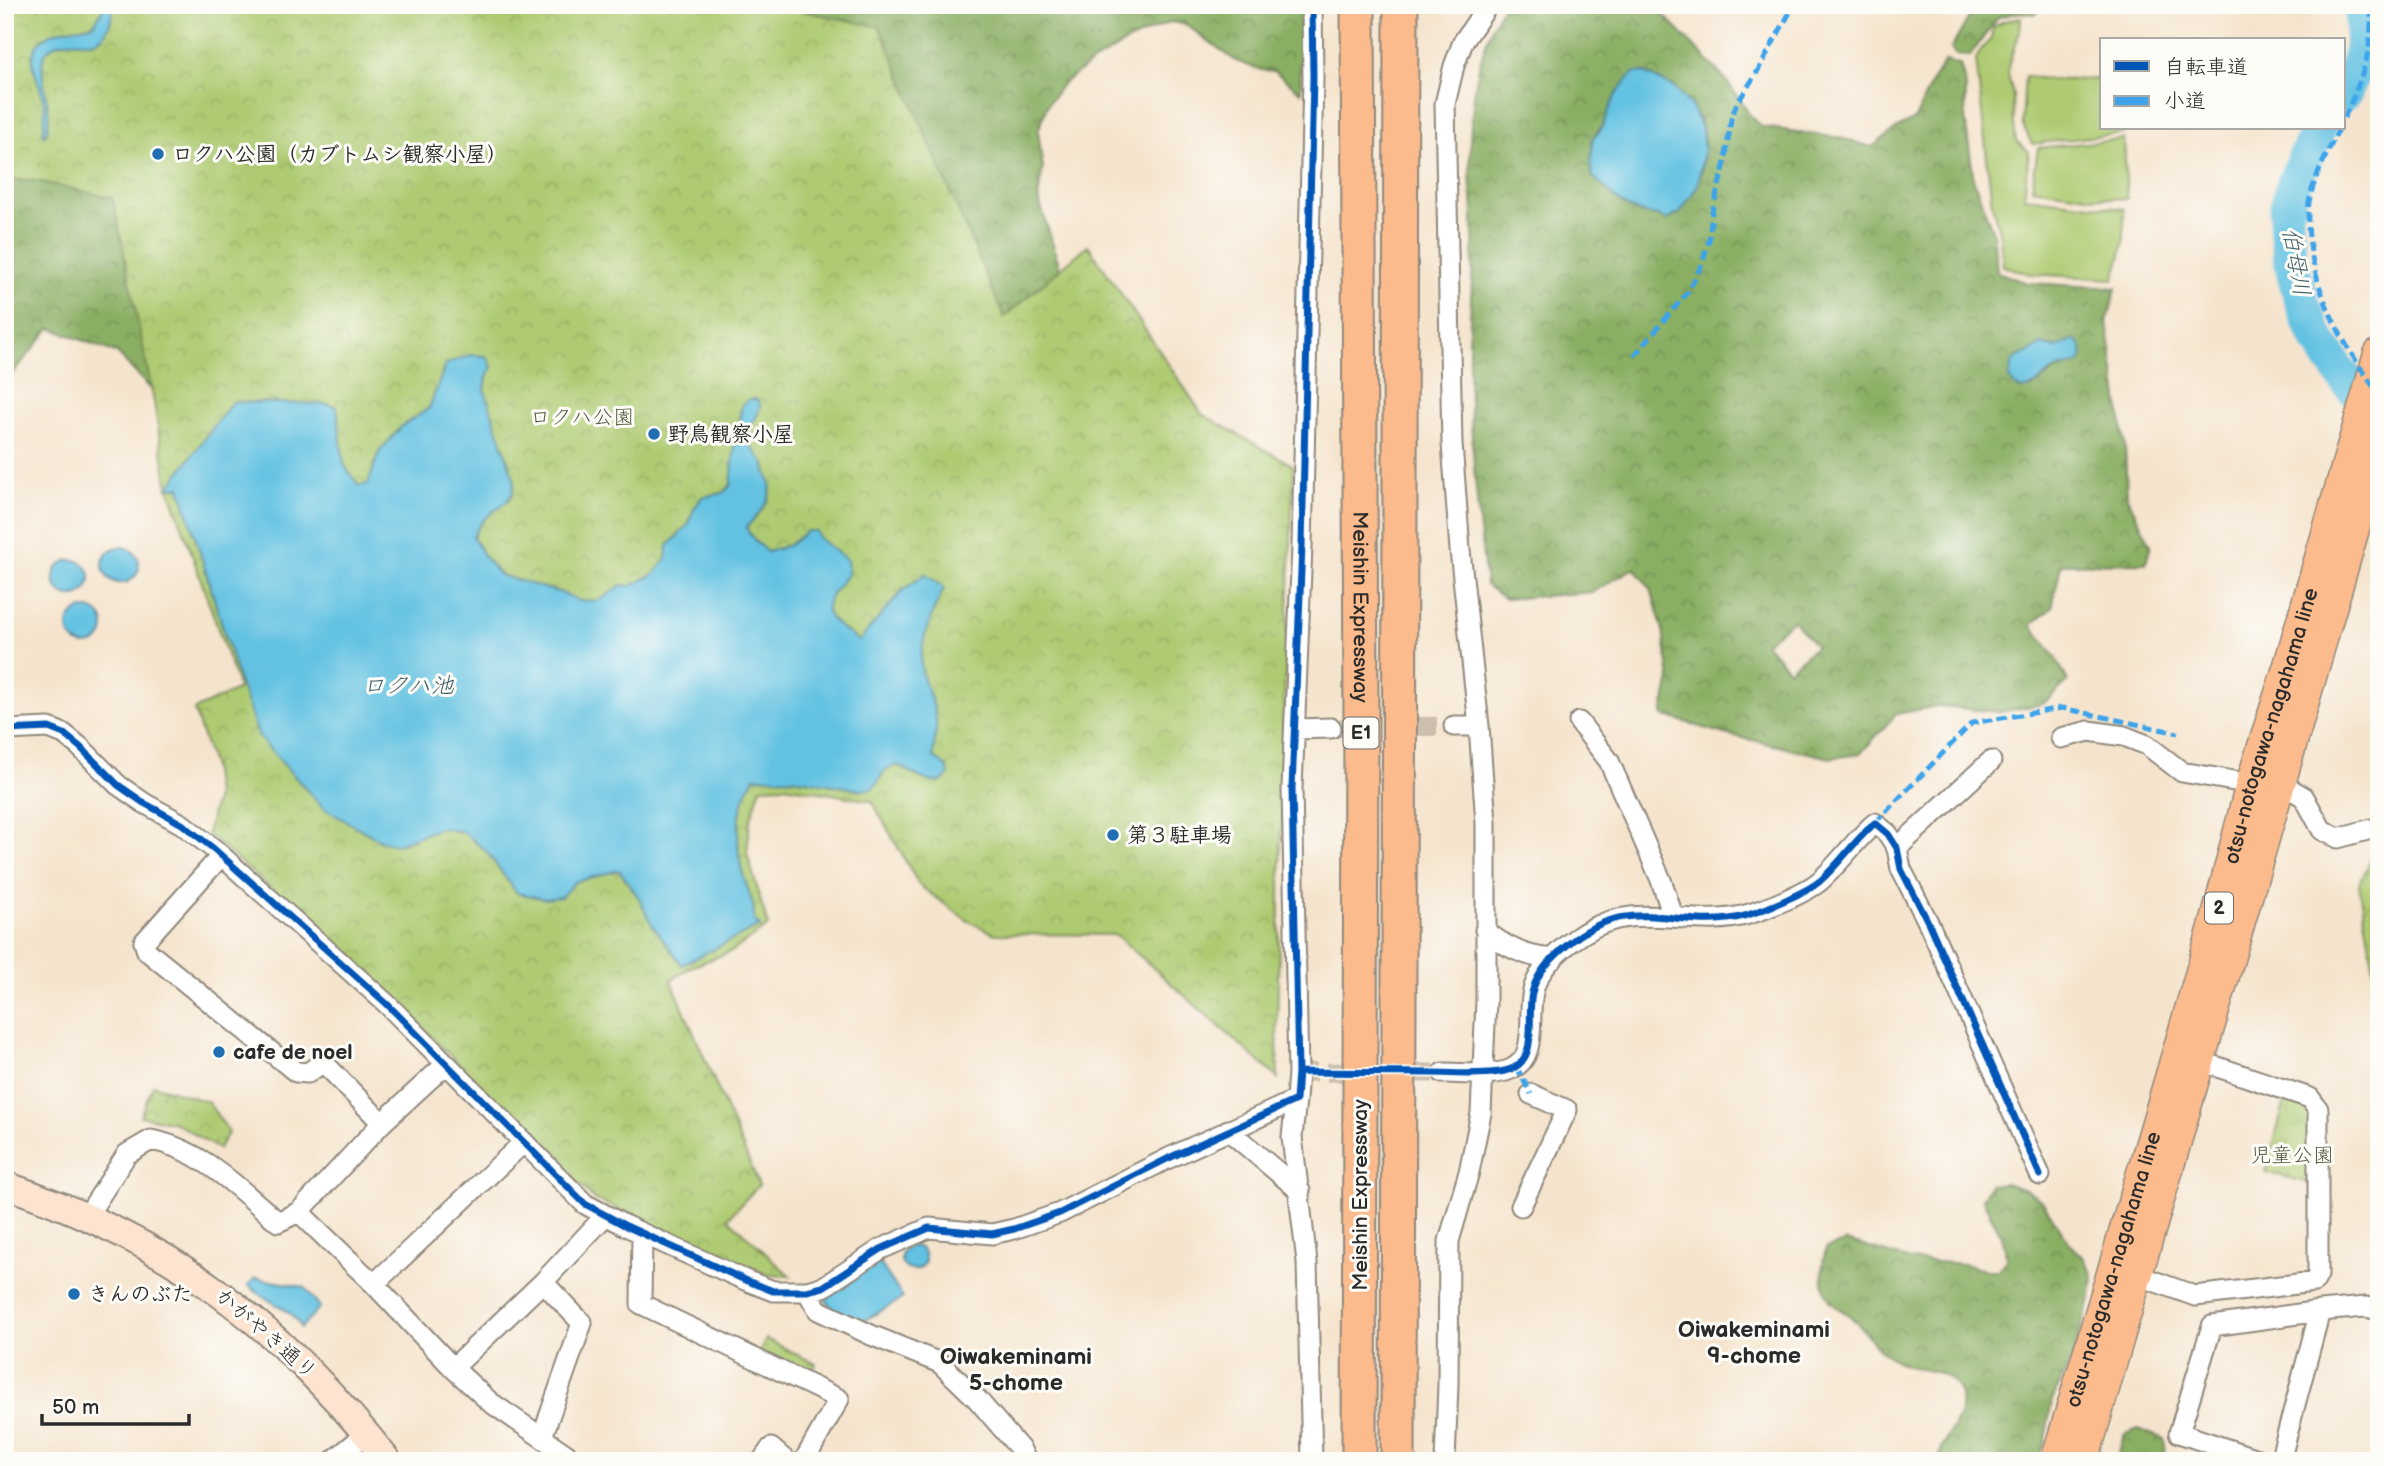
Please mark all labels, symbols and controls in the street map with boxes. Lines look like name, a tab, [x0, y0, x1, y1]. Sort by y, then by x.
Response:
legend	[2100, 38, 2346, 130]
text: 自転車道	[2164, 55, 2248, 80]
text: 小道	[2164, 89, 2206, 114]
place label: ロクハ公園（カブトムシ観察小屋）	[172, 142, 508, 167]
marker: ロクハ公園（カブトムシ観察小屋）	[150, 146, 166, 162]
water label: 伯母川	[2276, 226, 2316, 298]
park label: ロクハ公園	[530, 405, 634, 430]
place label: 野鳥観察小屋	[668, 422, 794, 447]
marker: 野鳥観察小屋	[646, 426, 662, 442]
street label: Meishin Expressway	[1348, 511, 1373, 703]
street label: otsu-notogawa-nagahama line	[2219, 585, 2323, 867]
water label: ロクハ池	[362, 672, 455, 700]
road number: E1	[1344, 718, 1378, 748]
place label: 第３駐車場	[1127, 823, 1232, 848]
marker: 第３駐車場	[1105, 827, 1121, 843]
road number: 2	[2205, 893, 2233, 924]
place label: cafe de noel	[233, 1040, 353, 1065]
marker: cafe de noel	[211, 1044, 227, 1060]
street label: Meishin Expressway	[1348, 1099, 1373, 1291]
street label: otsu-notogawa-nagahama line	[2060, 1128, 2166, 1410]
park label: 児童公園	[2250, 1143, 2334, 1168]
place label: きんのぶた	[88, 1282, 193, 1307]
street label: かがやき通り	[210, 1283, 322, 1385]
marker: きんのぶた	[66, 1286, 82, 1302]
district label: Oiwakeminami 9-chome	[1678, 1316, 1830, 1370]
district label: Oiwakeminami 5-chome	[940, 1343, 1092, 1397]
scale bar	[42, 1382, 189, 1426]
text: 50 m	[52, 1395, 99, 1420]

